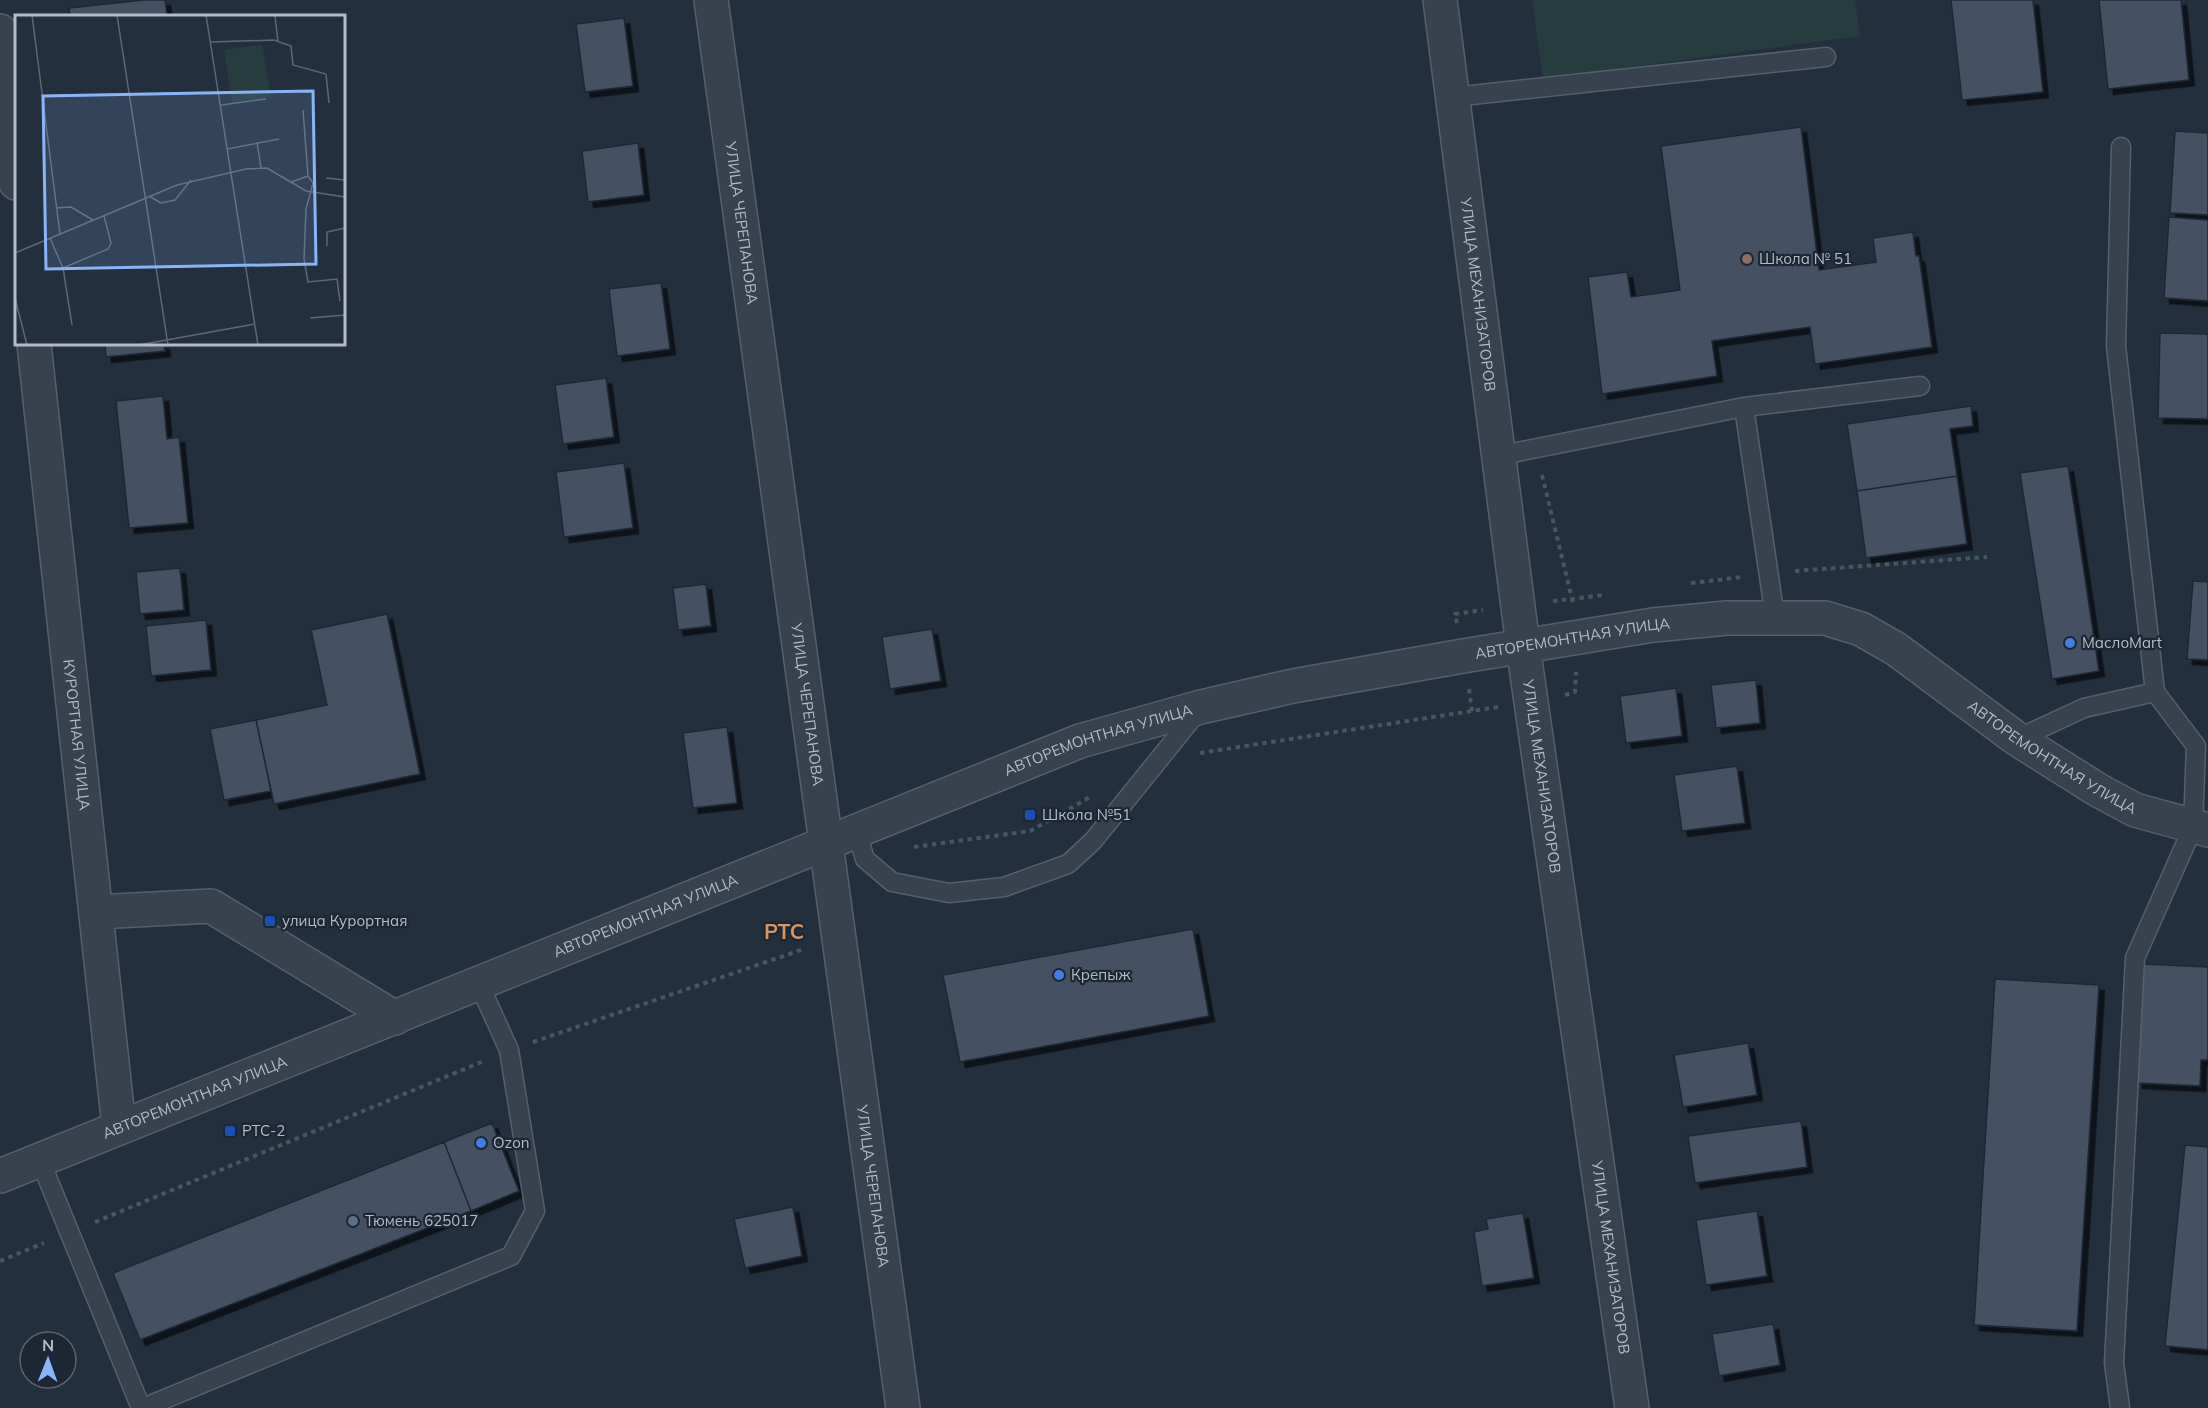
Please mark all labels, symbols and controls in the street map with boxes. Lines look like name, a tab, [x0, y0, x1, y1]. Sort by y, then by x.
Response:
inset map	[15, 15, 345, 345]
street label: УЛИЦА ЧЕРЕПАНОВА	[721, 139, 762, 305]
street label: УЛИЦА МЕХАНИЗАТОРОВ	[1456, 195, 1500, 393]
place label: Школа № 51	[1759, 249, 1852, 268]
marker: Школа № 51	[1740, 252, 1754, 266]
street label: АВТОРЕМОНТНАЯ УЛИЦА	[1474, 613, 1671, 663]
street label: УЛИЦА ЧЕРЕПАНОВА	[787, 621, 828, 787]
place label: МаслоMart	[2082, 633, 2162, 652]
marker: МаслоMart	[2063, 636, 2077, 650]
street label: КУРОРТНАЯ УЛИЦА	[59, 658, 95, 811]
street label: УЛИЦА МЕХАНИЗАТОРОВ	[1519, 677, 1565, 874]
street label: АВТОРЕМОНТНАЯ УЛИЦА	[1964, 696, 2140, 818]
street label: АВТОРЕМОНТНАЯ УЛИЦА	[1001, 700, 1194, 780]
place label: Школа №51	[1042, 805, 1131, 824]
marker: Школа №51	[1023, 808, 1037, 822]
street label: АВТОРЕМОНТНАЯ УЛИЦА	[550, 870, 740, 961]
place label: улица Курортная	[282, 911, 407, 930]
marker: улица Курортная	[263, 914, 277, 928]
district label: РТС	[764, 918, 804, 944]
place label: Крепыж	[1071, 965, 1131, 984]
marker: Крепыж	[1052, 968, 1066, 982]
street label: АВТОРЕМОНТНАЯ УЛИЦА	[100, 1051, 290, 1143]
street label: УЛИЦА ЧЕРЕПАНОВА	[853, 1102, 894, 1269]
place label: РТС-2	[242, 1121, 285, 1140]
marker: РТС-2	[223, 1124, 237, 1138]
place label: Ozon	[493, 1133, 530, 1152]
marker: Ozon	[474, 1136, 488, 1150]
street label: УЛИЦА МЕХАНИЗАТОРОВ	[1588, 1158, 1634, 1355]
place label: Тюмень 625017	[365, 1211, 478, 1230]
marker: Тюмень 625017	[346, 1214, 360, 1228]
north arrow	[18, 1330, 78, 1390]
text: N	[42, 1335, 54, 1355]

